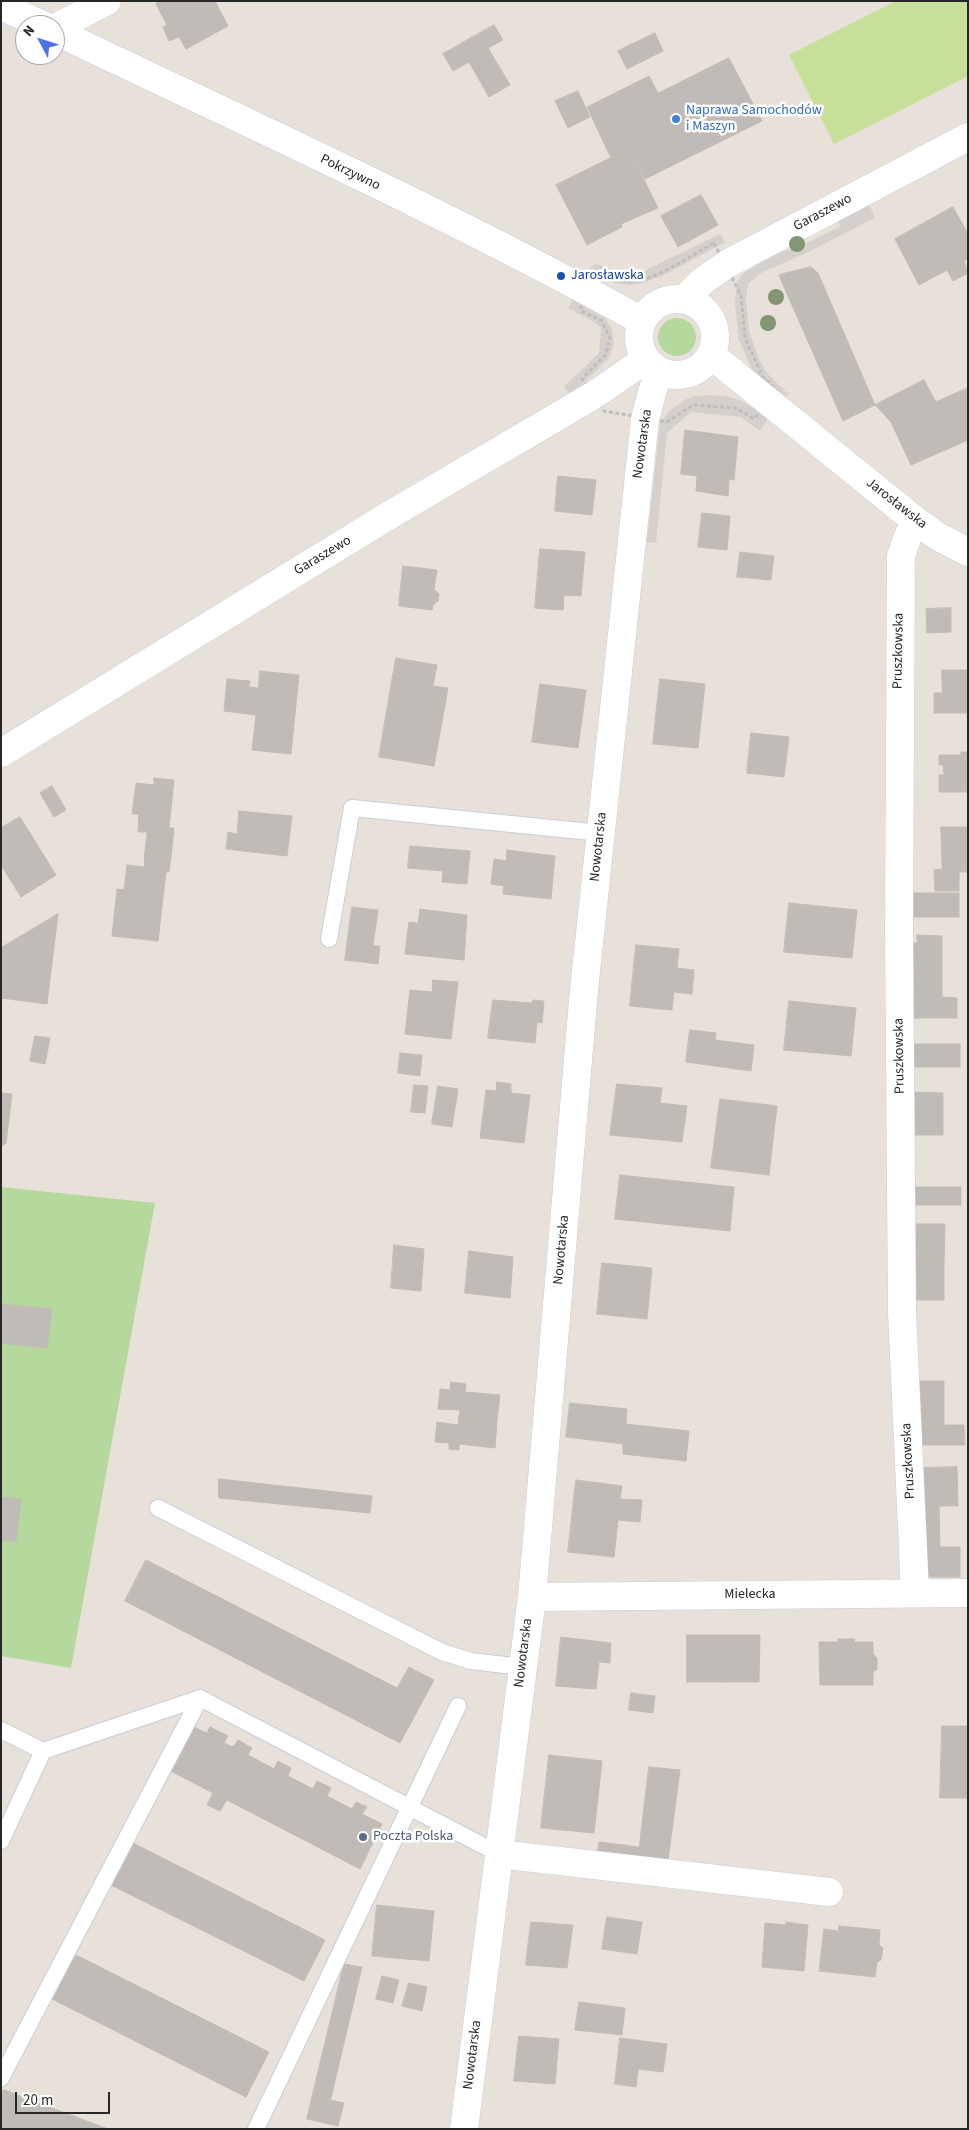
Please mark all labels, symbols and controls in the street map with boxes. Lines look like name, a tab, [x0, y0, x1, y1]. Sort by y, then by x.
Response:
north arrow	[15, 15, 65, 65]
text: N	[19, 21, 40, 41]
place label: Naprawa Samochodów i Maszyn	[686, 103, 822, 136]
marker: Naprawa Samochodów i Maszyn	[670, 113, 682, 125]
street label: Pokrzywno	[317, 151, 383, 195]
street label: Garaszewo	[791, 191, 855, 235]
place label: Jarosławska	[571, 268, 644, 284]
marker: Jarosławska	[555, 270, 567, 282]
street label: Nowotarska	[630, 408, 656, 480]
street label: Jarosławska	[862, 475, 930, 533]
street label: Garaszewo	[291, 532, 355, 580]
street label: Pruszkowska	[890, 613, 908, 689]
street label: Nowotarska	[587, 811, 611, 883]
street label: Pruszkowska	[891, 1018, 909, 1094]
street label: Nowotarska	[551, 1214, 573, 1286]
street label: Pruszkowska	[899, 1423, 919, 1499]
street label: Mielecka	[724, 1587, 776, 1603]
street label: Nowotarska	[511, 1617, 537, 1689]
place label: Poczta Polska	[373, 1829, 453, 1845]
marker: Poczta Polska	[357, 1831, 369, 1843]
street label: Nowotarska	[460, 2019, 486, 2091]
scale bar	[18, 2082, 112, 2114]
text: 20 m	[23, 2090, 53, 2111]

